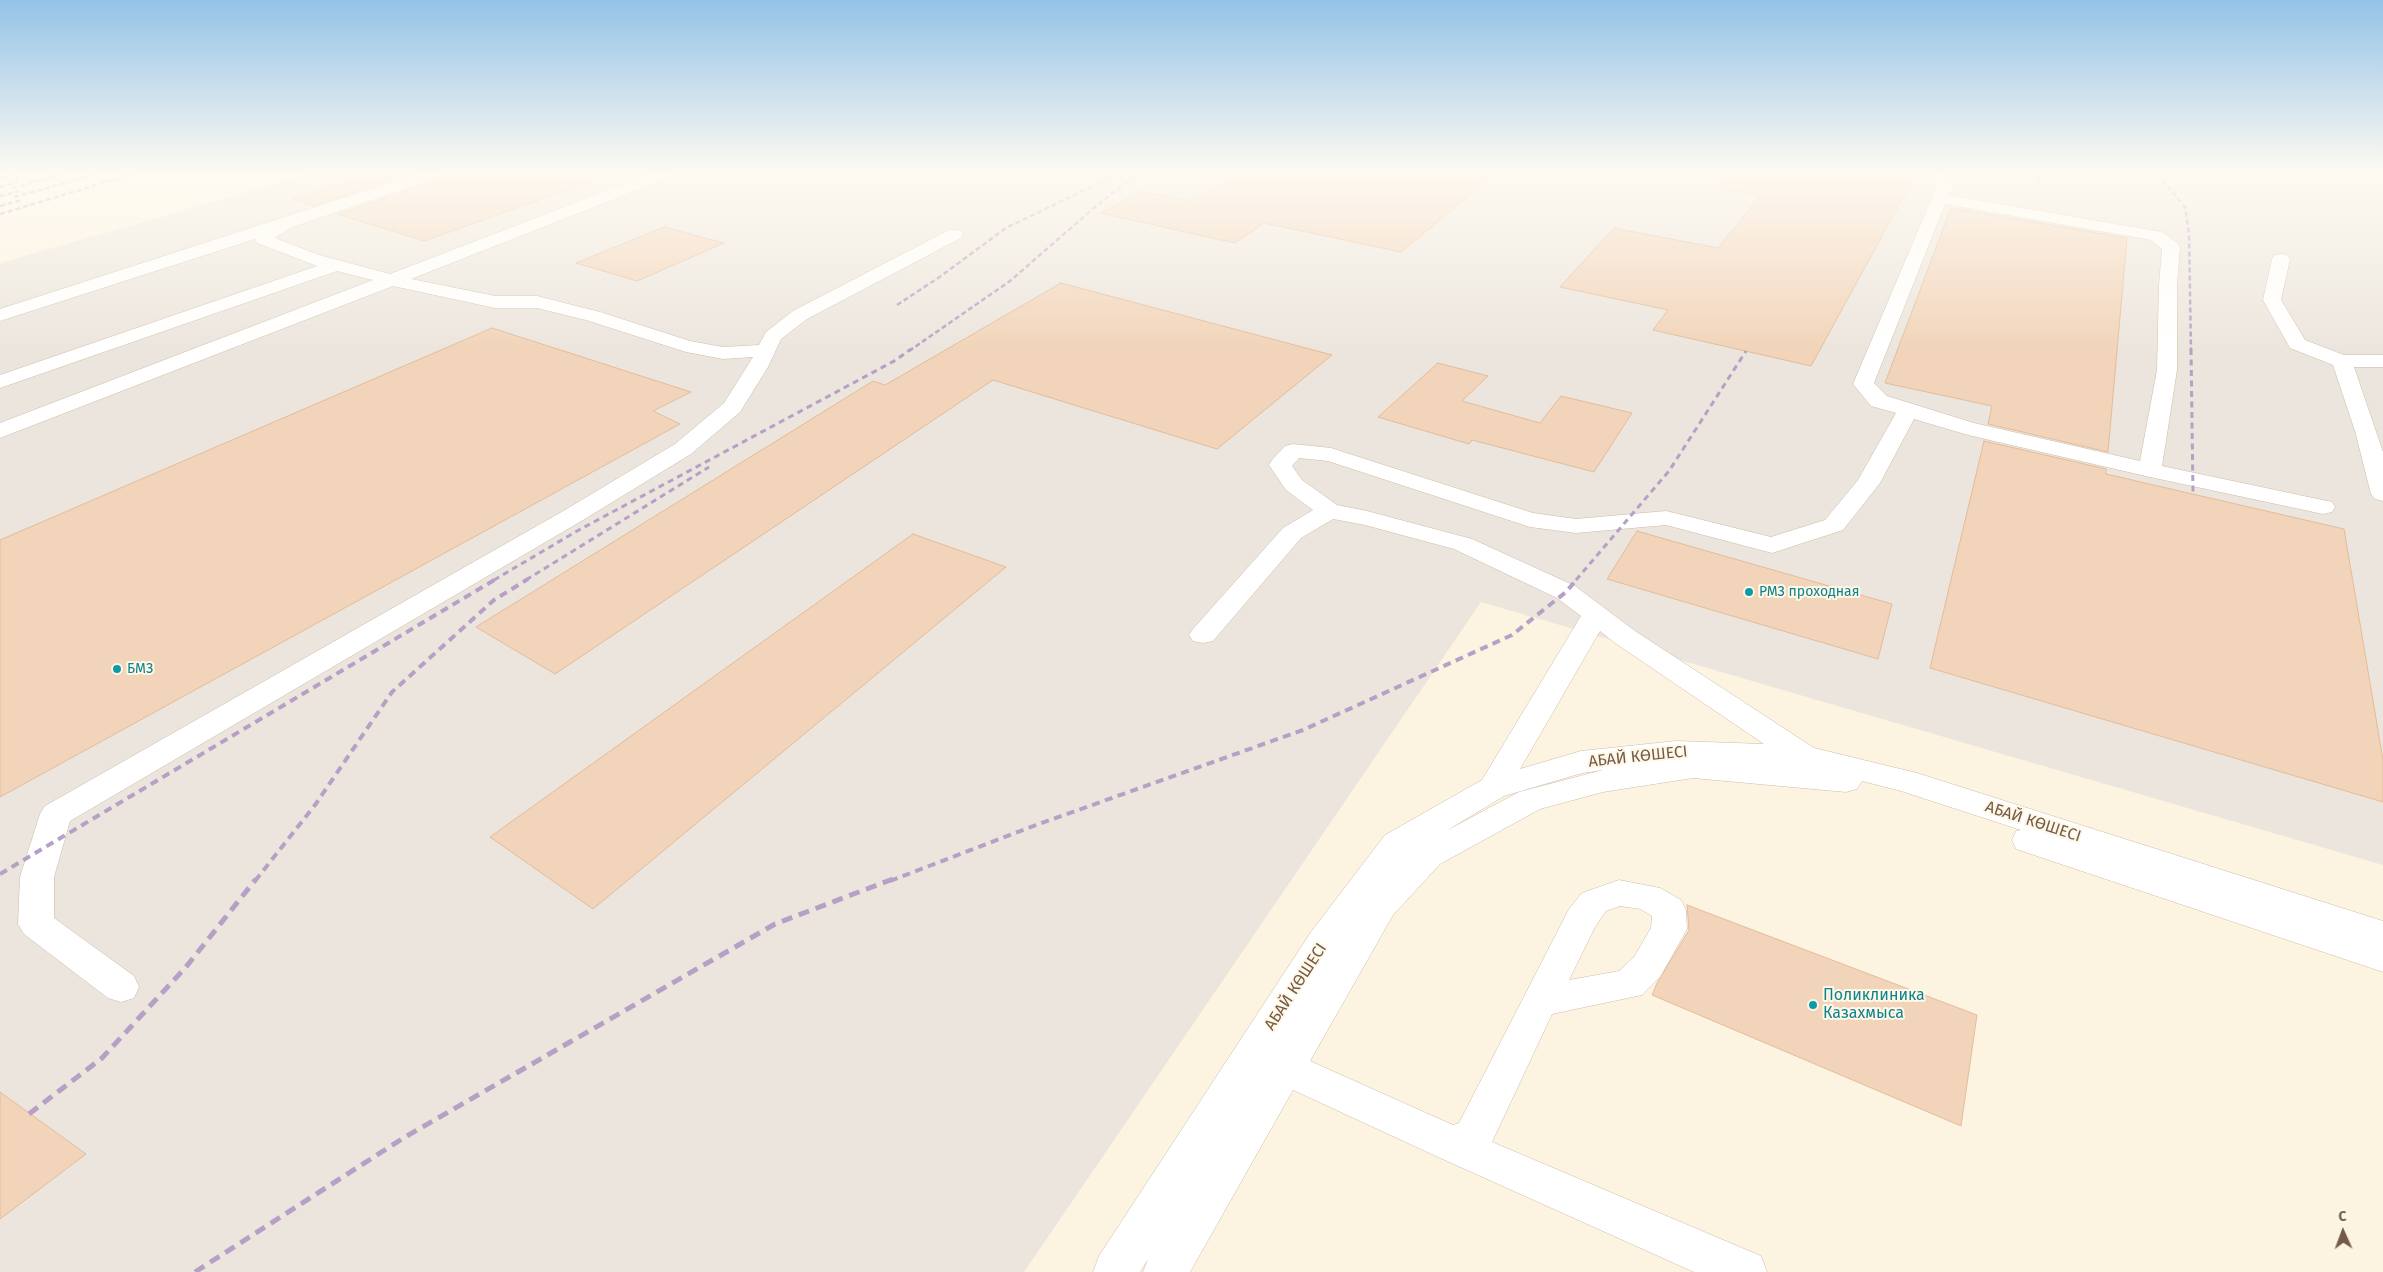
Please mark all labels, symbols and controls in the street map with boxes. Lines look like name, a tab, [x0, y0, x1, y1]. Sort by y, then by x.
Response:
place label: РМЗ проходная	[1759, 584, 1859, 600]
marker: РМЗ проходная	[1743, 586, 1755, 598]
place label: БМЗ	[127, 661, 153, 677]
marker: БМЗ	[111, 663, 123, 675]
street label: АБАЙ КӨШЕСІ	[1587, 742, 1689, 772]
street label: АБАЙ КӨШЕСІ	[1983, 797, 2083, 847]
street label: АБАЙ КӨШЕСІ	[1261, 940, 1331, 1034]
place label: Поликлиника Казахмыса	[1823, 986, 1925, 1024]
marker: Поликлиника Казахмыса	[1807, 999, 1819, 1011]
north arrow	[2318, 1207, 2368, 1257]
text: С	[2338, 1208, 2347, 1225]

